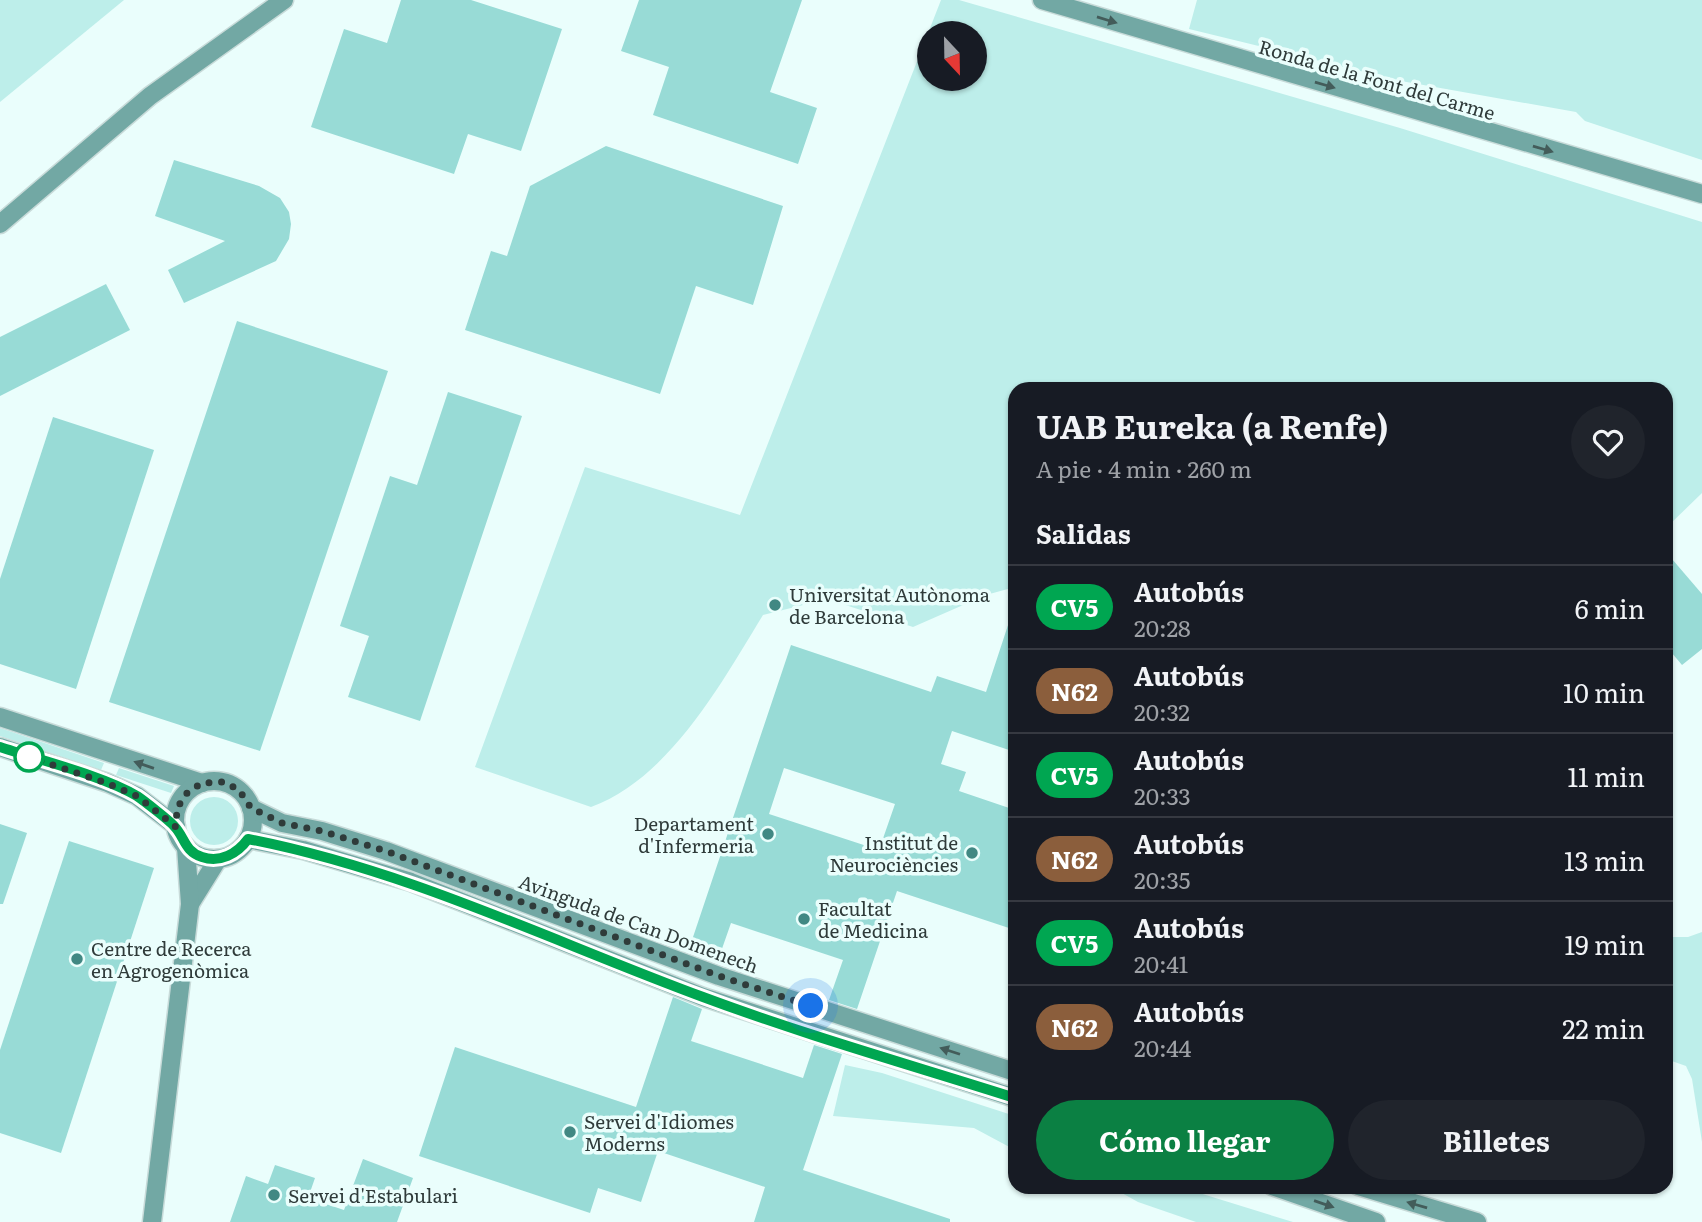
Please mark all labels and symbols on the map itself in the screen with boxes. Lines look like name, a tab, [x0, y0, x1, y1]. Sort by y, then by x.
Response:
one-way arrow	[1097, 16, 1118, 26]
north arrow	[917, 21, 987, 91]
street label: Ronda de la Font del Carme	[1256, 32, 1499, 126]
one-way arrow	[1315, 81, 1336, 91]
one-way arrow	[1533, 144, 1555, 155]
place label: Universitat Autònoma de Barcelona	[789, 580, 991, 630]
marker: Universitat Autònoma de Barcelona	[767, 597, 783, 613]
unlabelled marker	[14, 742, 44, 772]
one-way arrow	[133, 759, 154, 770]
place label: Departament d'Infermeria	[634, 809, 755, 859]
marker: Departament d'Infermeria	[760, 826, 776, 842]
place label: Institut de Neurociències	[829, 828, 958, 878]
marker: Institut de Neurociències	[964, 845, 980, 861]
street label: Avinguda de Can Domenech	[515, 867, 763, 979]
place label: Facultat de Medicina	[818, 894, 929, 944]
marker: Facultat de Medicina	[796, 911, 812, 927]
place label: Centre de Recerca en Agrogenòmica	[91, 934, 252, 984]
marker: Centre de Recerca en Agrogenòmica	[69, 951, 85, 967]
your location	[793, 988, 828, 1023]
one-way arrow	[939, 1045, 960, 1056]
place label: Servei d'Idiomes Moderns	[584, 1107, 734, 1157]
marker: Servei d'Idiomes Moderns	[562, 1124, 578, 1140]
place label: Servei d'Estabulari	[288, 1181, 458, 1209]
marker: Servei d'Estabulari	[266, 1187, 282, 1203]
one-way arrow	[1314, 1199, 1335, 1210]
one-way arrow	[1406, 1199, 1428, 1210]

